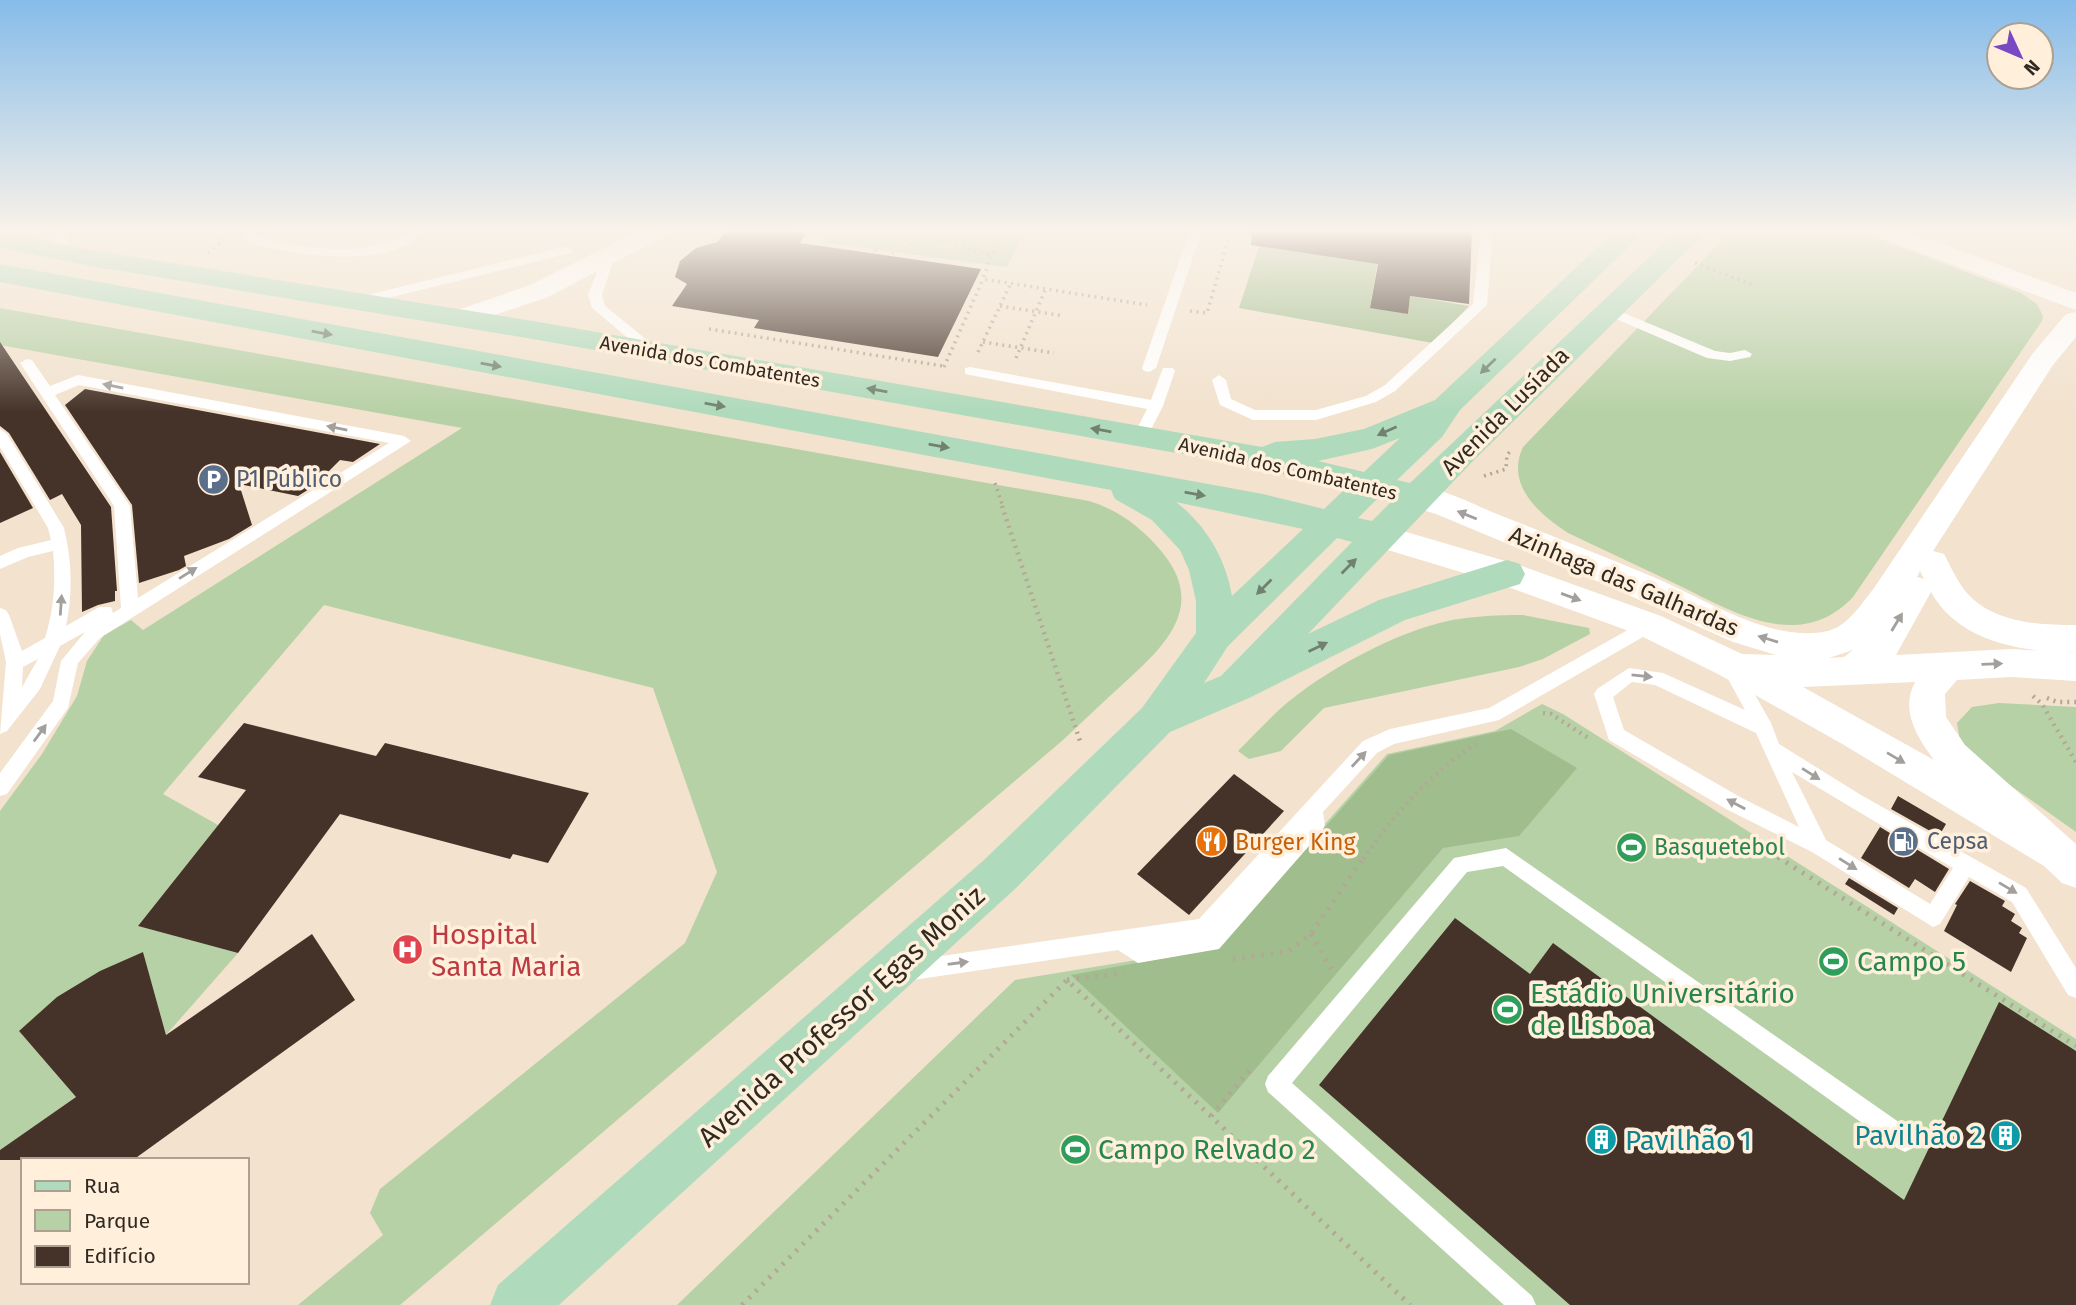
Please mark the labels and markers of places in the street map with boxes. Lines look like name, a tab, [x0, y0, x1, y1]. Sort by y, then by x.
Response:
parking icon: P1 Público	[196, 462, 230, 496]
place label: P1 Público	[236, 465, 342, 493]
fuel station icon: Cepsa	[1887, 824, 1921, 858]
restaurant icon: Burger King	[1195, 825, 1229, 859]
place label: Cepsa	[1927, 827, 1989, 855]
place label: Burger King	[1235, 828, 1356, 856]
sports icon: Basquetebol	[1614, 830, 1648, 864]
place label: Basquetebol	[1654, 833, 1785, 861]
place label: Hospital Santa Maria	[431, 918, 581, 983]
hospital icon: Hospital Santa Maria	[391, 933, 425, 967]
sports icon: Campo 5	[1817, 944, 1851, 978]
place label: Campo 5	[1857, 945, 1966, 978]
place label: Estádio Universitário de Lisboa	[1530, 977, 1795, 1042]
sports icon: Estádio Universitário de Lisboa	[1490, 992, 1524, 1026]
building icon: Pavilhão 2	[1989, 1118, 2023, 1152]
place label: Pavilhão 2	[1854, 1119, 1983, 1152]
building icon: Pavilhão 1	[1585, 1123, 1619, 1157]
place label: Pavilhão 1	[1625, 1124, 1752, 1157]
sports icon: Campo Relvado 2	[1058, 1132, 1092, 1166]
place label: Campo Relvado 2	[1098, 1133, 1316, 1166]

